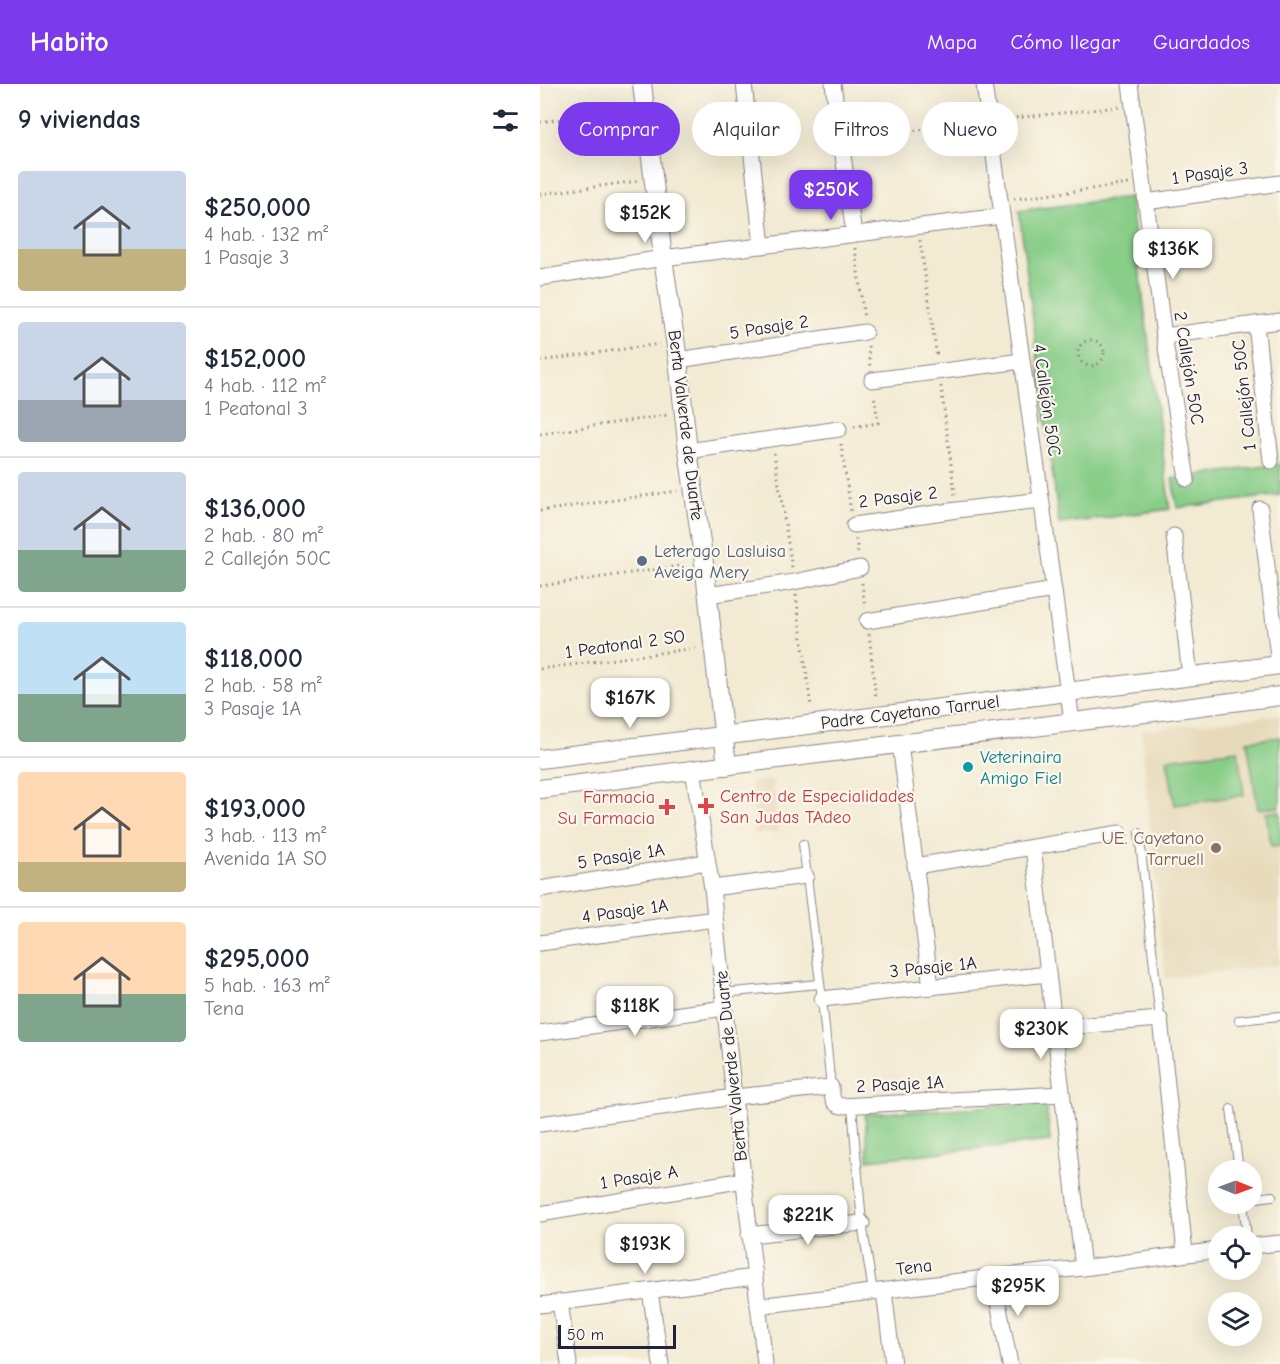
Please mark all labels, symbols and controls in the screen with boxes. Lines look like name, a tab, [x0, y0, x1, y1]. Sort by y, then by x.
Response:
text: Habito	[30, 26, 109, 58]
text: Mapa	[927, 30, 977, 54]
text: Cómo llegar	[1010, 30, 1120, 54]
text: Guardados	[1153, 30, 1250, 54]
chip: Comprar	[558, 102, 680, 156]
chip: Alquilar	[692, 102, 801, 156]
chip: Filtros	[813, 102, 910, 156]
chip: Nuevo	[922, 102, 1018, 156]
icon: filters	[489, 104, 522, 137]
text: 9 viviendas	[18, 105, 140, 135]
street label: 1 Pasaje 3	[1171, 158, 1250, 189]
pin: $250K	[789, 170, 873, 221]
text: $250K	[803, 178, 859, 201]
text: $250,000	[204, 193, 311, 223]
pin: $152K	[603, 193, 687, 244]
icon: home	[66, 195, 138, 267]
text: $152K	[619, 201, 671, 224]
text: 4 hab. · 132 m²	[204, 223, 328, 246]
pin: $136K	[1131, 229, 1215, 280]
text: $136K	[1147, 237, 1199, 260]
text: 1 Pasaje 3	[204, 246, 289, 269]
street label: 2 Callejón 50C	[1169, 310, 1208, 426]
street label: 5 Pasaje 2	[728, 311, 810, 344]
street label: Berta Valverde de Duarte	[663, 329, 708, 521]
street label: 1 Callejón 50C	[1228, 338, 1261, 452]
street label: 4 Callejón 50C	[1028, 342, 1065, 458]
text: $152,000	[204, 344, 306, 374]
icon: home	[66, 346, 138, 418]
text: 4 hab. · 112 m²	[204, 374, 326, 397]
text: 1 Peatonal 3	[204, 397, 308, 420]
street label: 2 Pasaje 2	[857, 482, 939, 513]
text: $136,000	[204, 494, 306, 524]
icon: home	[66, 496, 138, 568]
text: 2 hab. · 80 m²	[204, 524, 323, 547]
place label: Leterago Lasluisa Aveiga Mery	[654, 541, 786, 583]
text: 2 Callejón 50C	[204, 547, 331, 570]
marker: Leterago Lasluisa Aveiga Mery	[635, 554, 649, 568]
street label: 1 Peatonal 2 SO	[564, 626, 686, 663]
text: $118,000	[204, 644, 303, 674]
icon: home	[66, 646, 138, 718]
text: 2 hab. · 58 m²	[204, 674, 322, 697]
pin: $167K	[588, 678, 672, 729]
text: $167K	[605, 686, 655, 709]
street label: Padre Cayetano Tarruel	[819, 691, 1001, 734]
text: 3 Pasaje 1A	[204, 697, 301, 720]
place label: Veterinaira Amigo Fiel	[980, 747, 1062, 789]
marker: Veterinaira Amigo Fiel	[961, 760, 975, 774]
place label: Centro de Especialidades San Judas TAdeo	[720, 786, 914, 828]
place label: Farmacia Su Farmacia	[558, 787, 655, 829]
text: $193,000	[204, 794, 306, 824]
icon: home	[66, 796, 138, 868]
marker: Centro de Especialidades San Judas TAdeo	[697, 797, 715, 815]
marker: Farmacia Su Farmacia	[660, 800, 674, 814]
text: 3 hab. · 113 m²	[204, 824, 326, 847]
place label: UE. Cayetano Tarruell	[1101, 828, 1204, 870]
street label: 5 Pasaje 1A	[576, 839, 666, 874]
marker: UE. Cayetano Tarruell	[1209, 841, 1223, 855]
text: Avenida 1A SO	[204, 847, 327, 870]
street label: 4 Pasaje 1A	[581, 895, 670, 928]
text: $295,000	[204, 944, 310, 974]
icon: home	[66, 946, 138, 1018]
street label: 3 Pasaje 1A	[889, 952, 978, 983]
street label: Berta Valverde de Duarte	[711, 970, 752, 1162]
text: 5 hab. · 163 m²	[204, 974, 330, 997]
pin: $118K	[593, 986, 677, 1037]
text: $118K	[610, 994, 660, 1017]
text: Tena	[204, 997, 244, 1020]
pin: $230K	[999, 1009, 1083, 1060]
text: $230K	[1014, 1017, 1068, 1040]
street label: 2 Pasaje 1A	[856, 1072, 944, 1097]
north arrow	[1208, 1160, 1262, 1214]
map controls	[1208, 1160, 1262, 1346]
street label: 1 Pasaje A	[599, 1161, 679, 1194]
pin: $221K	[766, 1195, 850, 1246]
text: $221K	[782, 1203, 834, 1226]
pin: $193K	[603, 1224, 687, 1275]
button: locate	[1208, 1226, 1262, 1280]
text: $193K	[619, 1232, 671, 1255]
street label: Tena	[895, 1255, 933, 1280]
pin: $295K	[976, 1266, 1060, 1317]
text: $295K	[991, 1274, 1045, 1297]
button: layers	[1208, 1292, 1262, 1346]
scale bar	[558, 1322, 676, 1350]
text: 50 m	[567, 1326, 604, 1344]

